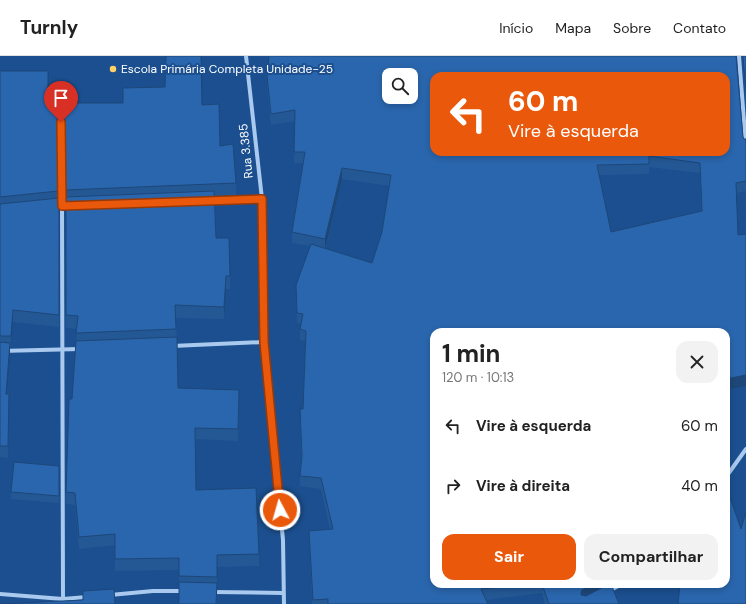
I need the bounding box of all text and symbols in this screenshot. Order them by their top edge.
text: Turnly [20,15,78,40]
text: Início [499,19,533,37]
text: Mapa [555,19,591,37]
text: Sobre [613,19,651,37]
text: Contato [673,19,726,37]
place label: Escola Primária Completa Unidade-25 [121,61,333,77]
marker: Escola Primária Completa Unidade-25 [108,64,118,74]
map controls [382,68,418,104]
button: search [382,68,418,104]
pin [44,81,78,122]
text: 60 m [508,83,578,120]
icon: arrive [50,87,72,109]
icon: left [442,88,494,140]
text: Vire à esquerda [508,119,639,143]
street label: Rua 3.385 [235,123,257,179]
text: 1 min [442,338,500,369]
button: close [676,341,718,383]
text: 120 m · 10:13 [442,369,514,386]
icon: left [442,415,464,437]
text: Vire à esquerda [476,416,591,436]
text: 60 m [681,416,718,436]
icon: right [442,475,464,497]
text: Vire à direita [476,476,570,496]
text: 40 m [681,476,718,496]
position arrow [259,489,301,531]
button: Sair [442,534,576,580]
button: Compartilhar [584,534,718,580]

